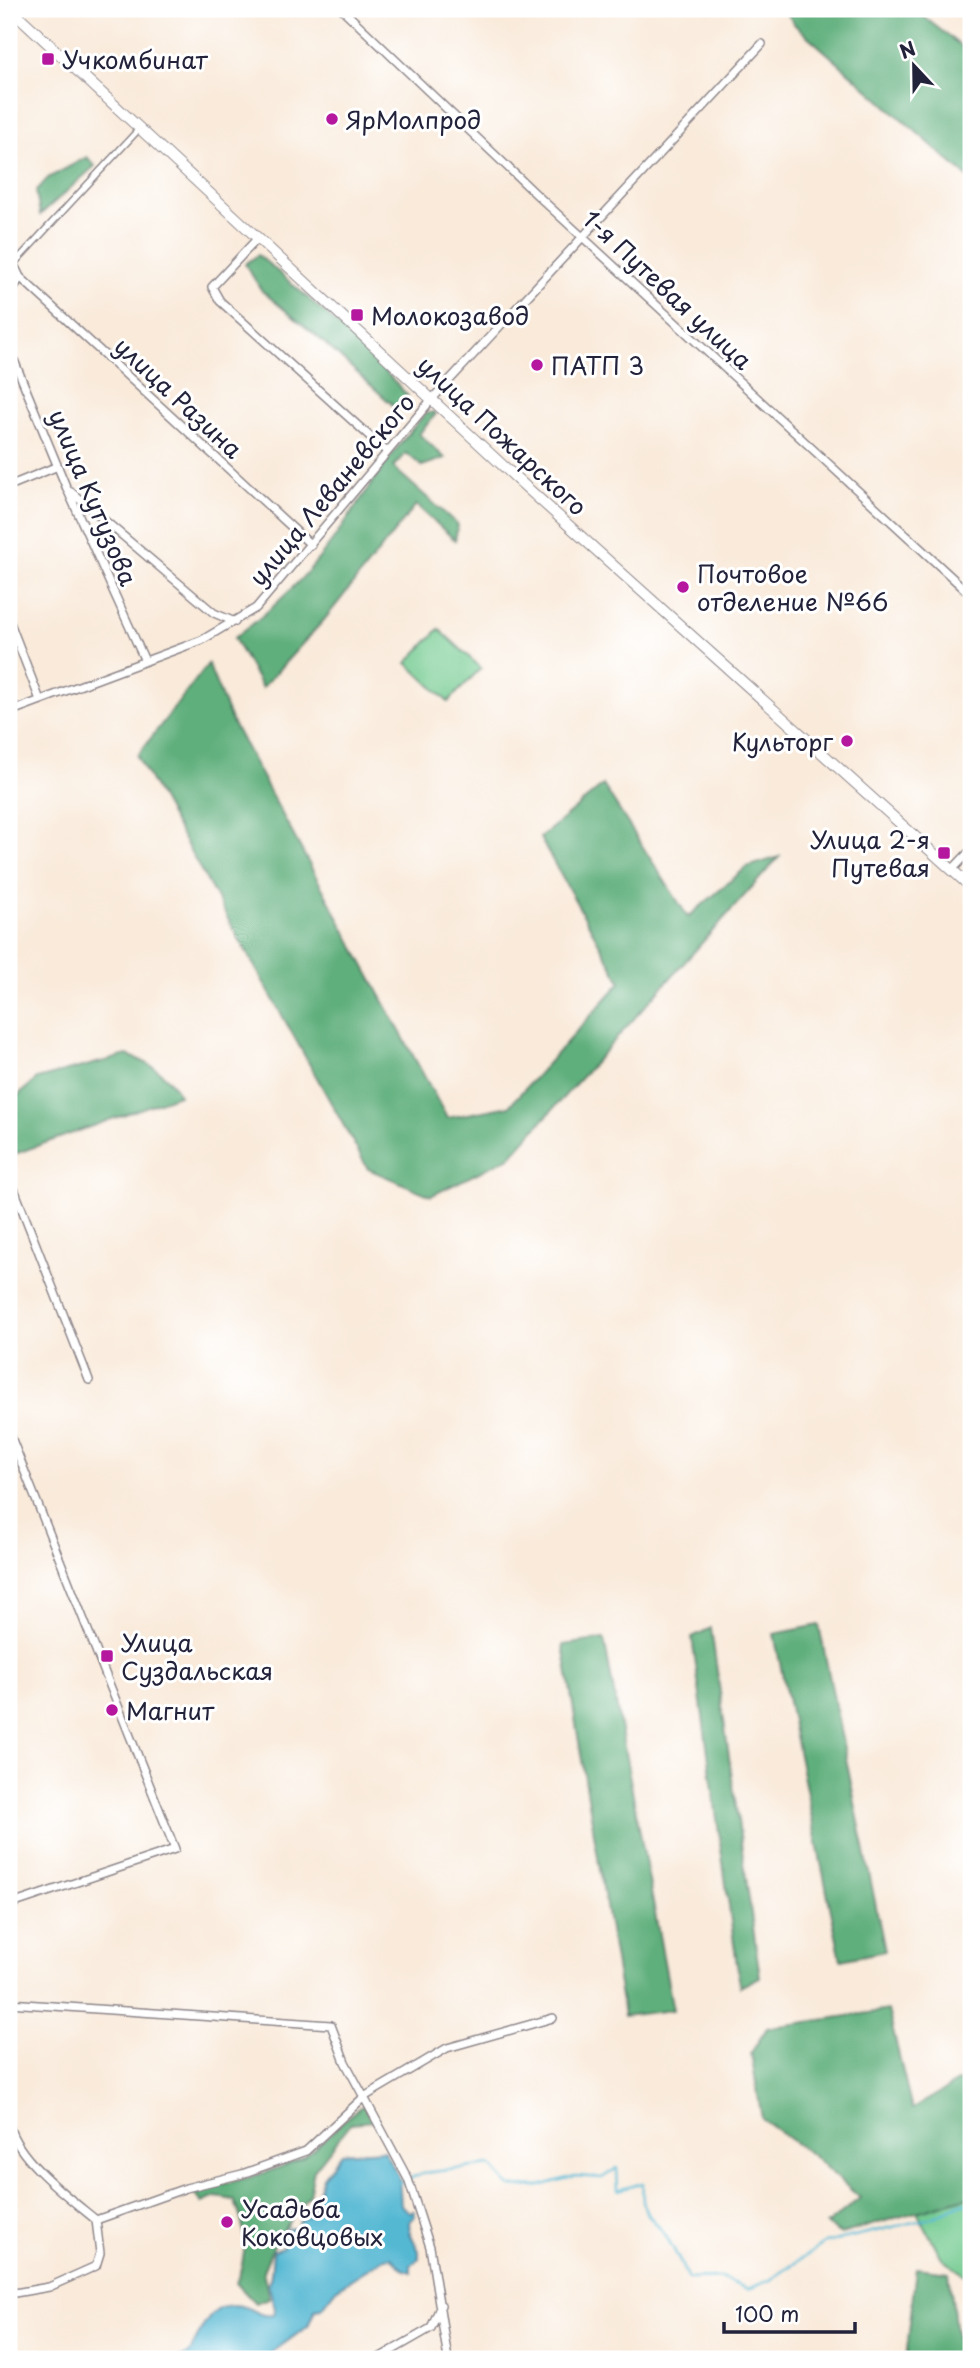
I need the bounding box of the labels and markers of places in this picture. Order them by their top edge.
place label: Учкомбинат [62,41,209,77]
marker: Учкомбинат [40,51,56,67]
place label: ЯрМолпрод [346,101,481,137]
marker: ЯрМолпрод [324,111,340,127]
place label: Молокозавод [371,297,529,333]
marker: Молокозавод [349,307,365,323]
place label: ПАТП 3 [551,347,644,383]
marker: ПАТП 3 [529,357,545,373]
place label: Почтовое отделение №66 [697,555,888,619]
marker: Почтовое отделение №66 [675,579,691,595]
place label: Культорг [731,723,833,759]
marker: Культорг [839,733,855,749]
place label: Улица 2-я Путевая [810,821,930,885]
marker: Улица 2-я Путевая [936,845,952,861]
place label: Улица Суздальская [121,1624,273,1688]
marker: Улица Суздальская [99,1648,115,1664]
place label: Магнит [126,1692,215,1728]
marker: Магнит [104,1702,120,1718]
place label: Усадьба Коковцовых [241,2190,383,2254]
marker: Усадьба Коковцовых [219,2214,235,2230]

